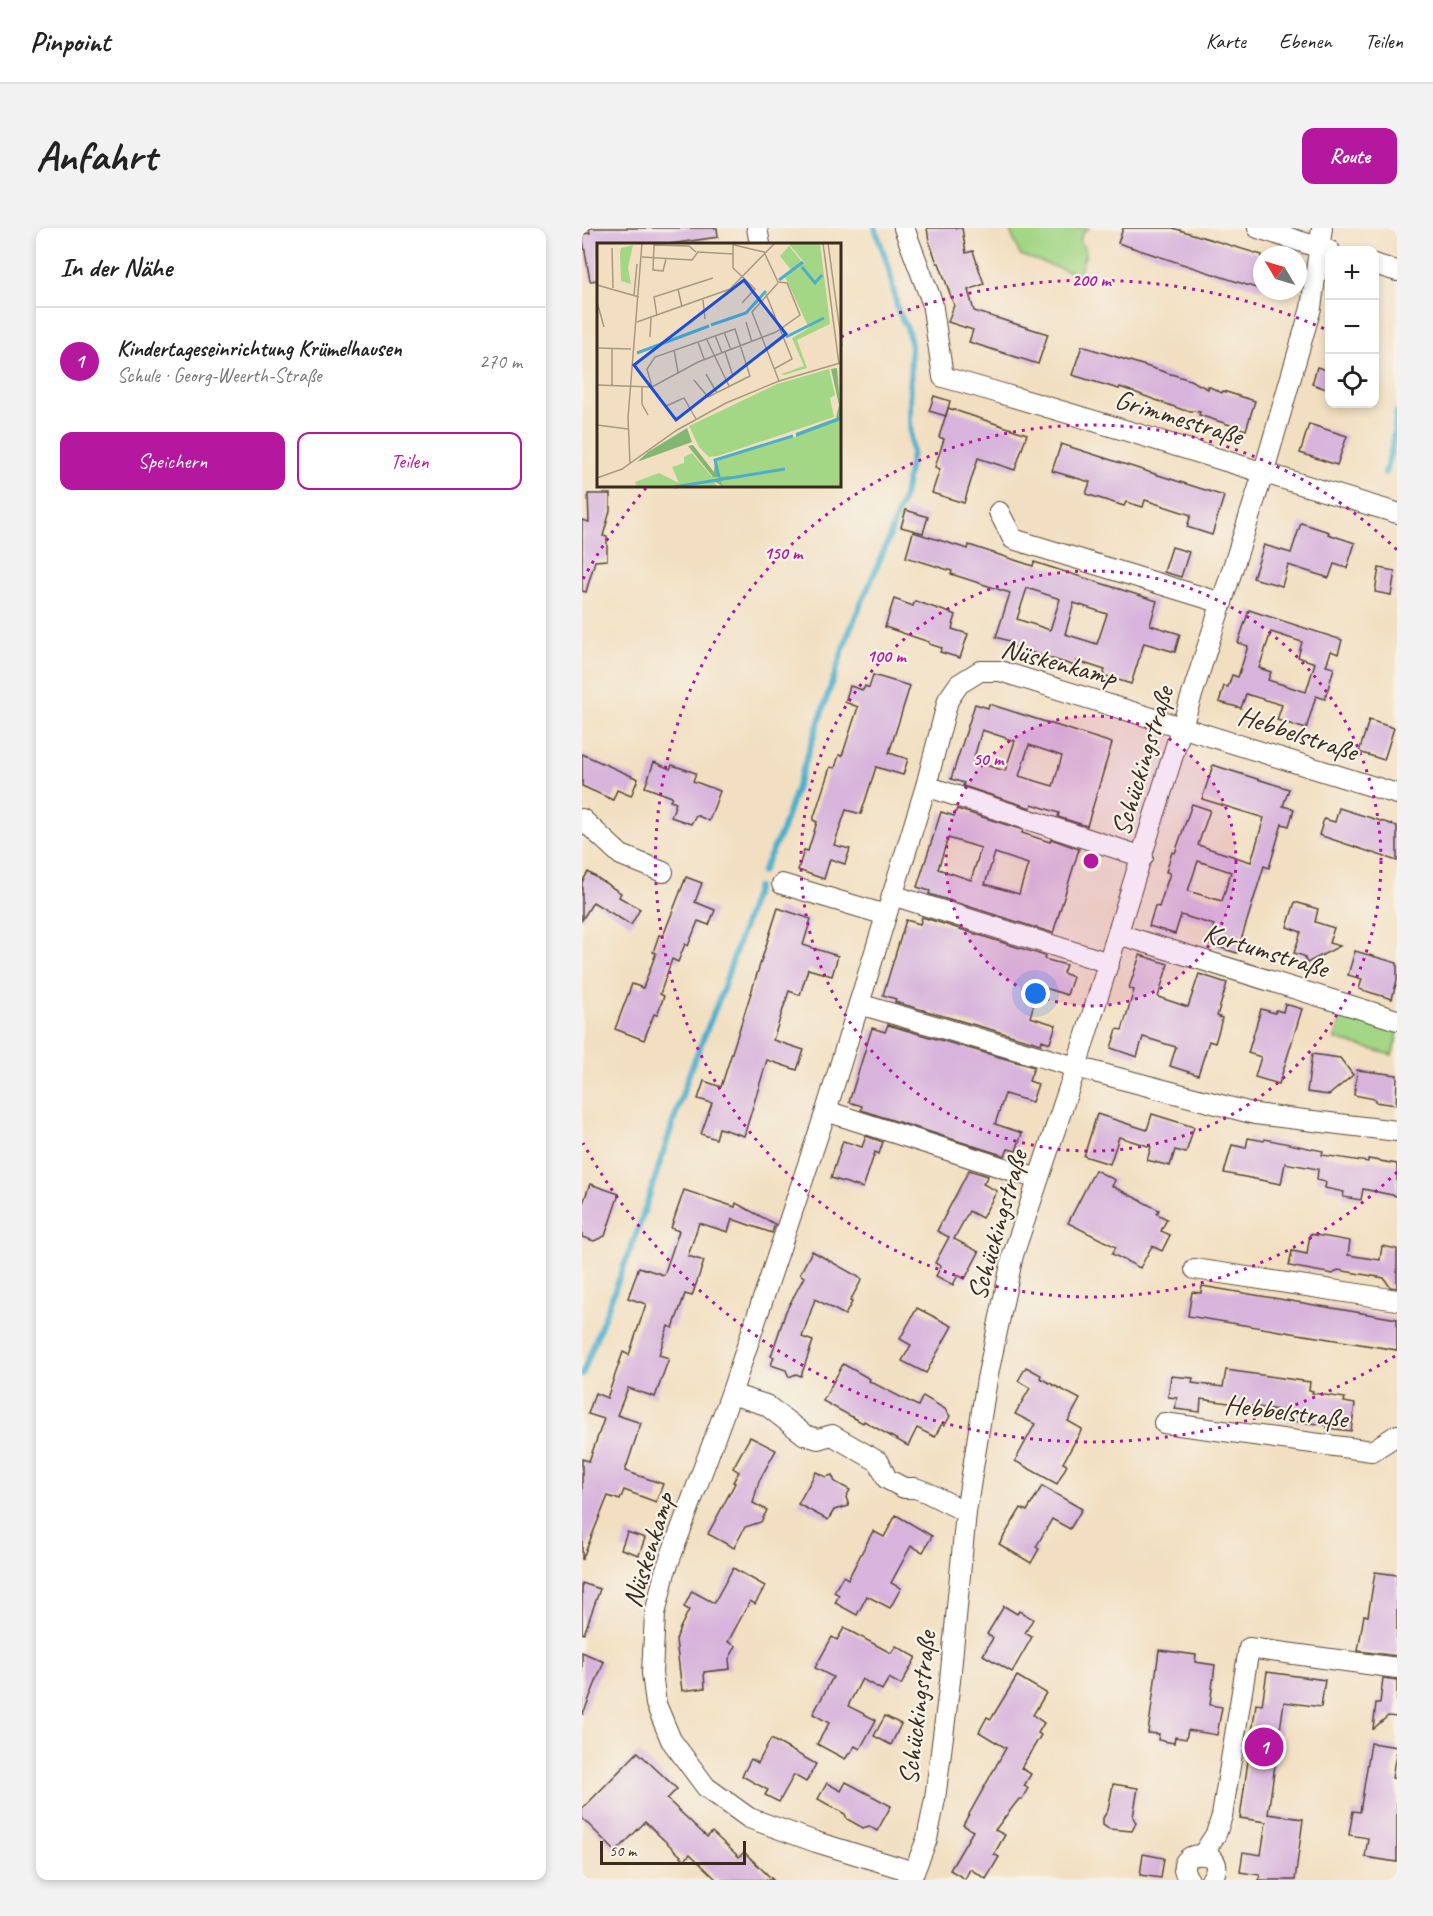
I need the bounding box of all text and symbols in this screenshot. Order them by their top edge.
text: Pinpoint [30,24,110,59]
text: Karte [1206,28,1246,54]
text: Ebenen [1279,28,1332,54]
text: Teilen [1365,28,1403,54]
button: Route [1302,128,1397,184]
text: Anfahrt [36,130,156,183]
inset map [597,243,842,488]
north arrow [1253,246,1307,300]
map controls [1325,246,1379,408]
button: + [1325,246,1379,300]
text: In der Nähe [60,251,172,284]
text: 200 m [1072,269,1112,291]
button: − [1325,300,1379,354]
text: Kindertageseinrichtung Krümelhausen [117,335,402,363]
text: 1 [75,349,84,374]
text: 270 m [479,349,522,374]
button: locate [1325,354,1379,408]
text: Schule · Georg-Weerth-Straße [117,363,321,388]
street label: Grimmestraße [1111,381,1249,454]
button: Speichern [60,432,285,490]
button: Teilen [297,432,522,490]
text: 150 m [764,542,804,564]
street label: Nüskenkamp [998,630,1123,695]
text: 100 m [867,645,907,667]
street label: Schückingstraße [1103,680,1182,840]
street label: Hebbelstraße [1234,697,1364,769]
text: 50 m [973,748,1005,770]
centre of rings [1081,851,1101,871]
street label: Kortumstraße [1199,914,1334,986]
your location [1021,979,1050,1008]
street label: Schückingstraße [959,1144,1036,1304]
street label: Hebbelstraße [1222,1386,1351,1436]
street label: Nüskenkamp [614,1486,683,1611]
street label: Schückingstraße [890,1627,944,1787]
pin: 1 [1244,1724,1284,1769]
scale bar [600,1838,746,1866]
text: 50 m [609,1841,636,1861]

